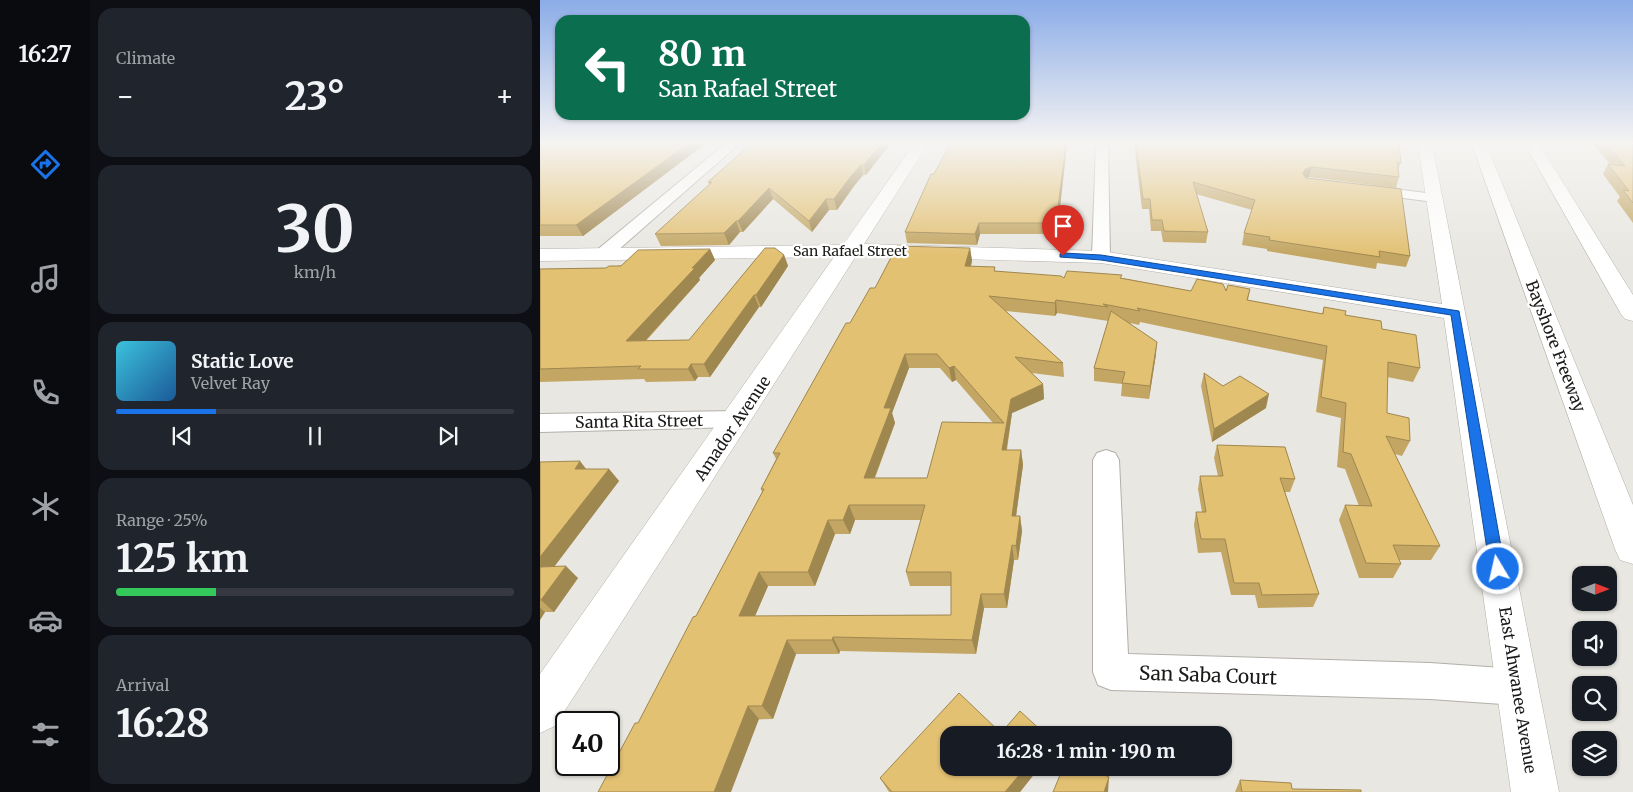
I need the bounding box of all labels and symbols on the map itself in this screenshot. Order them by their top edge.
pin [1042,205,1084,256]
street label: San Rafael Street [793,242,907,260]
street label: Bayshore Freeway [1522,277,1591,415]
street label: Amador Avenue [689,372,774,485]
street label: Santa Rita Street [575,410,704,432]
position arrow [1471,542,1523,594]
north arrow [1572,566,1618,611]
street label: East Ahwanee Avenue [1495,605,1541,775]
street label: San Saba Court [1139,661,1278,689]
speed limit sign: 40 [555,711,620,776]

